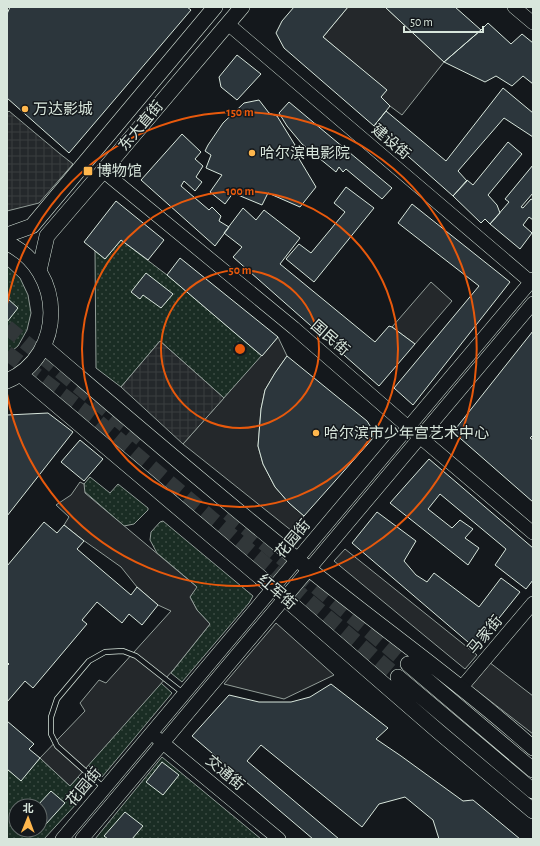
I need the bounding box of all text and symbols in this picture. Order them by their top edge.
scale bar [404,8,483,34]
text: 50 m [410,16,433,28]
street label: 东大直街 [115,98,166,154]
place label: 万达影城 [33,101,93,117]
marker: 万达影城 [20,104,30,114]
text: 150 m [226,106,254,118]
street label: 建设街 [369,121,414,162]
place label: 哈尔滨电影院 [260,145,350,161]
marker: 哈尔滨电影院 [247,148,257,158]
place label: 博物馆 [97,162,142,179]
marker: 博物馆 [82,165,94,177]
text: 100 m [226,185,254,197]
text: 50 m [229,264,252,276]
street label: 国民街 [308,317,353,358]
centre of rings [233,342,247,356]
place label: 哈尔滨市少年宫艺术中心 [324,425,489,441]
marker: 哈尔滨市少年宫艺术中心 [311,428,321,438]
street label: 花园街 [272,516,313,561]
street label: 红军街 [255,571,300,612]
street label: 马家街 [464,612,505,657]
street label: 交通街 [203,752,248,793]
street label: 花园街 [63,764,104,809]
north arrow [8,798,48,838]
text: 北 [23,803,34,814]

